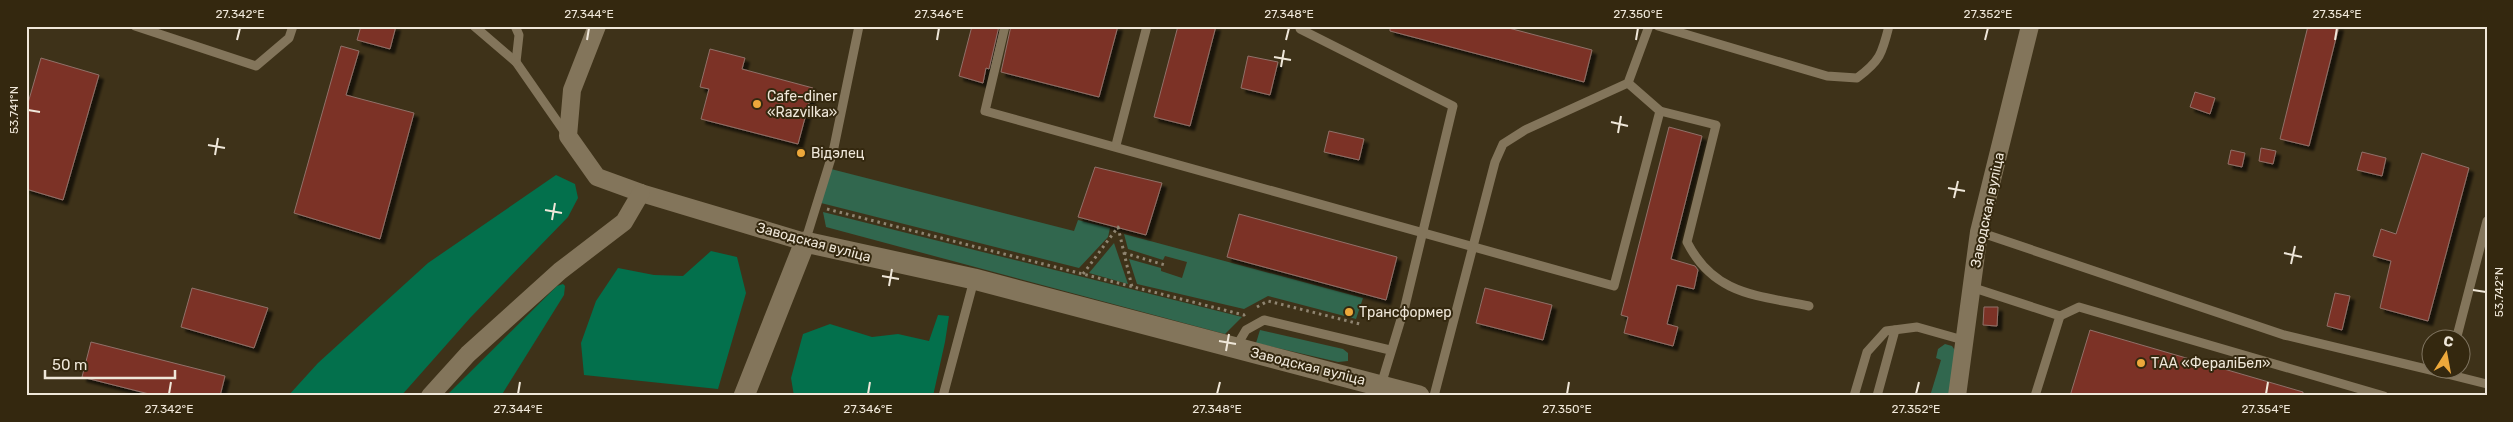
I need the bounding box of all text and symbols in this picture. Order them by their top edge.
text: 27.342°E [215,7,265,21]
text: 27.344°E [564,7,614,21]
text: 27.346°E [914,7,964,21]
text: 27.348°E [1264,7,1314,21]
text: 27.350°E [1613,7,1663,21]
text: 27.352°E [1964,7,2012,21]
text: 27.354°E [2312,7,2362,21]
text: 53.741°N [7,86,21,134]
place label: Cafe-diner «Razvilka» [767,88,838,121]
marker: Cafe-diner «Razvilka» [751,98,763,110]
place label: Відэлец [811,145,865,162]
marker: Відэлец [795,147,807,159]
street label: Заводская вуліца [1967,151,2008,269]
street label: Заводская вуліца [755,219,873,266]
text: 53.742°N [2492,267,2506,317]
place label: Трансформер [1359,304,1452,321]
marker: Трансформер [1343,306,1355,318]
north arrow [2420,330,2470,380]
text: С [2442,332,2455,351]
street label: Заводская вуліца [1249,344,1367,389]
scale bar [45,347,175,379]
place label: ТАА «ФераліБел» [2151,355,2271,372]
text: 50 m [52,356,87,374]
marker: ТАА «ФераліБел» [2135,357,2147,369]
text: 27.342°E [144,402,194,416]
text: 27.344°E [493,402,543,416]
text: 27.346°E [843,402,893,416]
text: 27.348°E [1192,402,1242,416]
text: 27.350°E [1542,402,1592,416]
text: 27.352°E [1892,402,1940,416]
text: 27.354°E [2241,402,2291,416]

